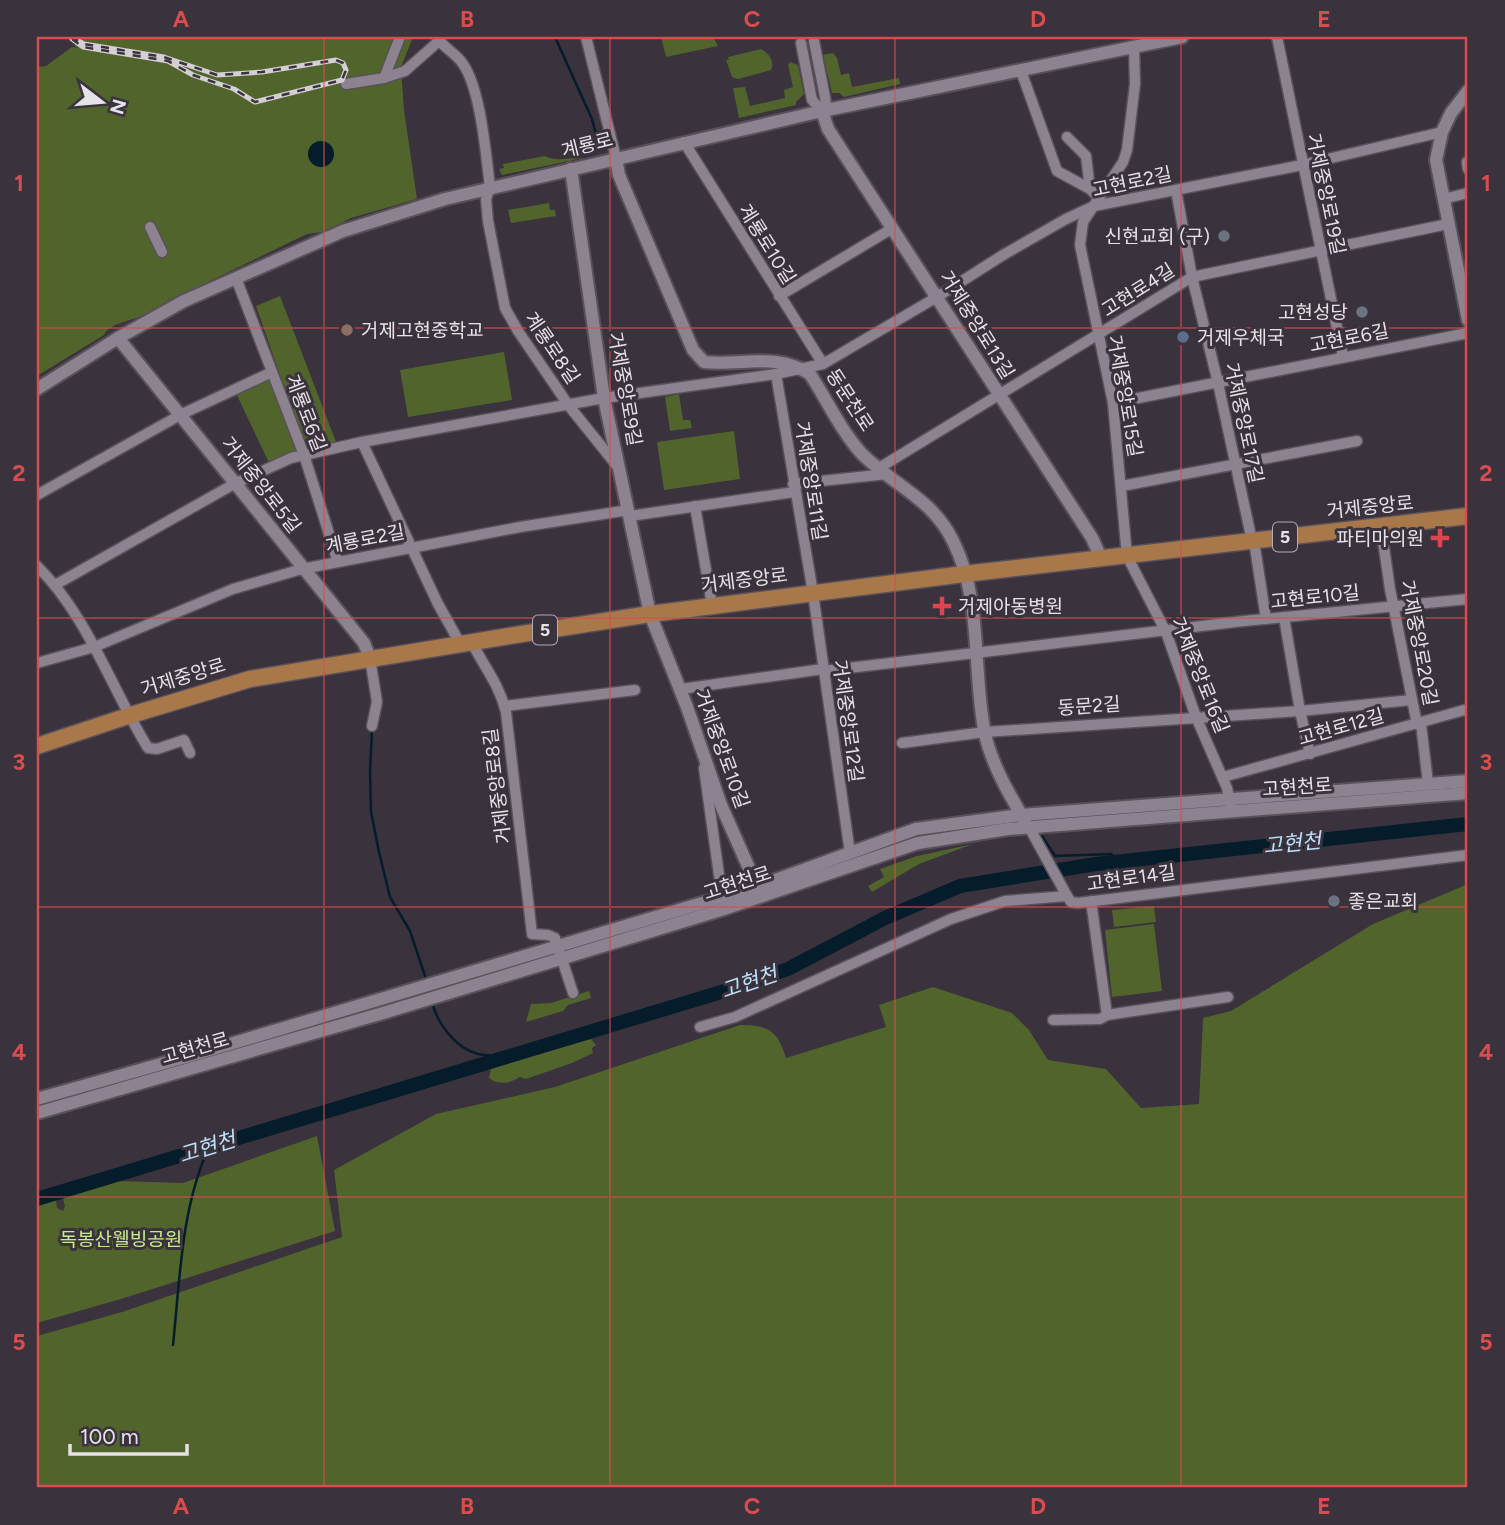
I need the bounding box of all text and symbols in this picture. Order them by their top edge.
text: A [173,5,190,33]
text: B [460,5,474,33]
text: C [744,5,761,33]
text: D [1030,5,1046,33]
text: E [1317,5,1331,33]
north arrow [66,66,136,136]
text: N [105,96,131,117]
street label: 계룡로 [559,127,615,163]
street label: 거제중앙로19길 [1302,131,1350,257]
street label: 고현로2길 [1090,162,1174,202]
text: 1 [14,169,24,197]
text: 1 [1481,169,1491,197]
street label: 계룡로10길 [733,200,801,288]
place label: 신현교회 (구) [1105,225,1210,248]
marker: 신현교회 (구) [1216,228,1232,244]
street label: 고현로4길 [1097,259,1179,321]
street label: 거제중앙로13길 [935,267,1019,383]
place label: 고현성당 [1278,301,1348,324]
marker: 고현성당 [1354,304,1370,320]
street label: 계룡로8길 [520,308,584,388]
place label: 거제고현중학교 [361,319,483,342]
street label: 고현로6길 [1307,319,1391,357]
marker: 거제고현중학교 [339,322,355,338]
place label: 거제우체국 [1197,326,1284,349]
marker: 거제우체국 [1175,329,1191,345]
street label: 거제중앙로9길 [604,330,646,448]
street label: 거제중앙로15길 [1103,333,1147,459]
street label: 거제중앙로17길 [1220,360,1268,486]
street label: 동문천로 [821,364,879,436]
street label: 계룡로6길 [281,371,331,455]
street label: 거제중앙로11길 [790,420,832,542]
street label: 거제중앙로5길 [216,432,306,538]
text: 2 [12,459,26,487]
text: 2 [1479,459,1493,487]
street label: 거제중앙로 [1325,491,1415,523]
street label: 계룡로2길 [323,520,407,558]
road number: 5 [1273,522,1297,552]
place label: 파티마의원 [1337,527,1424,550]
marker: 파티마의원 [1430,528,1450,548]
street label: 거제중앙로 [699,563,789,597]
street label: 거제중앙로20길 [1396,578,1442,708]
street label: 고현로10길 [1269,581,1361,613]
place label: 거제아동병원 [958,595,1063,618]
marker: 거제아동병원 [932,596,952,616]
street label: 거제중앙로16길 [1166,613,1234,737]
road number: 5 [533,616,557,644]
street label: 거제중앙로 [138,653,228,701]
street label: 거제중앙로12길 [828,658,868,784]
street label: 거제중앙로10길 [690,686,754,812]
street label: 동문2길 [1057,692,1121,720]
street label: 고현로12길 [1295,704,1387,750]
street label: 거제중앙로8길 [478,727,516,845]
text: 3 [13,748,25,776]
text: 3 [1480,748,1492,776]
street label: 고현천로 [1261,773,1333,801]
water label: 고현천 [1262,827,1325,858]
street label: 고현로14길 [1085,860,1177,896]
street label: 고현천로 [700,861,774,905]
place label: 좋은교회 [1348,890,1418,913]
marker: 좋은교회 [1326,893,1342,909]
water label: 고현천 [718,960,783,1003]
street label: 고현천로 [158,1027,232,1069]
text: 4 [12,1038,26,1066]
text: 4 [1479,1038,1493,1066]
water label: 고현천 [176,1126,241,1167]
park label: 독봉산웰빙공원 [60,1228,182,1251]
text: 5 [12,1328,26,1356]
text: 5 [1479,1328,1493,1356]
scale bar [70,1413,187,1457]
text: 100 m [80,1424,139,1449]
text: A [173,1492,190,1520]
text: B [460,1492,474,1520]
text: C [744,1492,761,1520]
text: D [1030,1492,1046,1520]
text: E [1317,1492,1331,1520]

